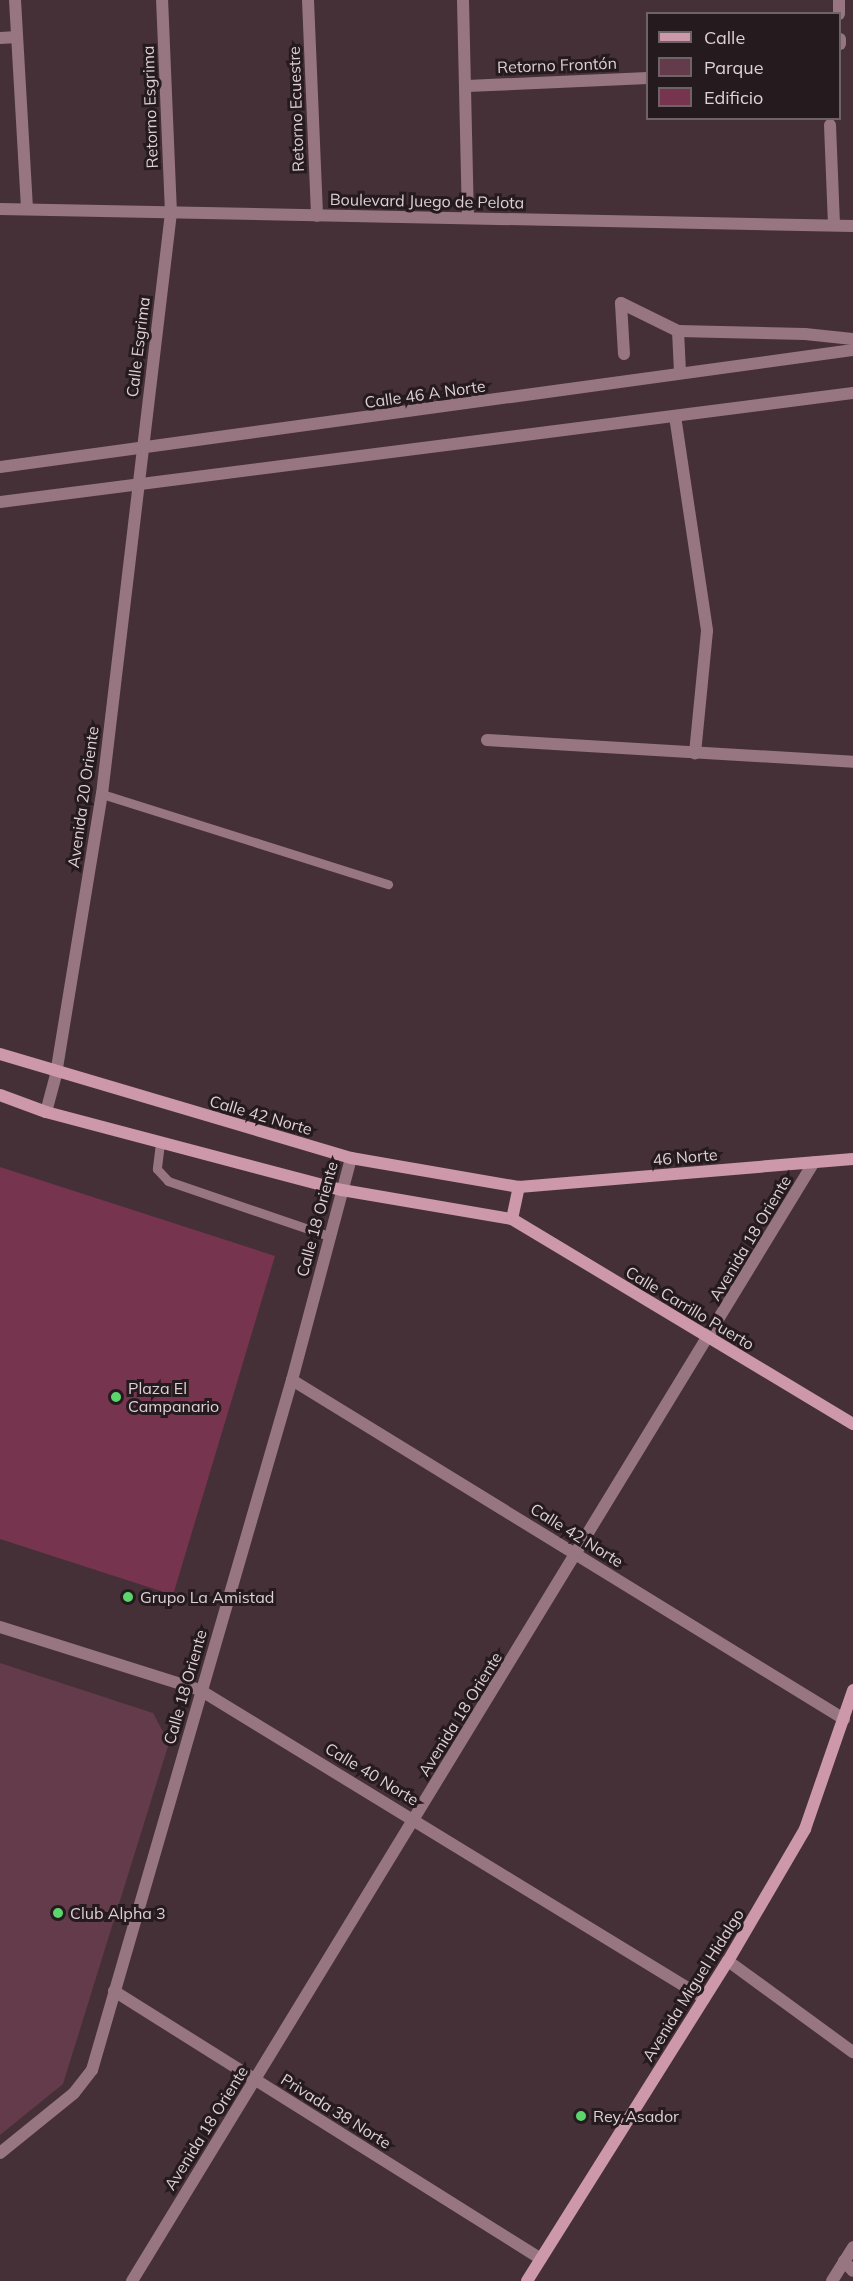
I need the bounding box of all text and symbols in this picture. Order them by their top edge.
legend [646,12,841,120]
text: Calle [704,26,745,49]
street label: Retorno Esgrima [138,45,162,169]
street label: Retorno Ecuestre [284,46,308,172]
street label: Retorno Frontón [497,53,617,77]
text: Parque [704,56,763,79]
text: Edificio [704,86,763,109]
street label: Boulevard Juego de Pelota [330,190,524,212]
street label: Calle Esgrima [122,296,154,398]
street label: Calle 46 A Norte [363,376,487,412]
street label: Avenida 20 Oriente [64,725,102,869]
street label: Calle 42 Norte [208,1091,314,1139]
street label: 46 Norte [652,1145,718,1169]
street label: Calle 18 Oriente [292,1159,342,1279]
street label: Avenida 18 Oriente [705,1172,795,1304]
street label: Calle Carrillo Puerto [622,1262,758,1354]
place label: Plaza El Campanario [128,1378,219,1416]
marker: Plaza El Campanario [109,1390,123,1404]
street label: Calle 42 Norte [527,1499,627,1571]
place label: Grupo La Amistad [140,1587,274,1607]
marker: Grupo La Amistad [121,1590,135,1604]
street label: Calle 18 Oriente [159,1627,211,1747]
street label: Avenida 18 Oriente [414,1648,506,1780]
street label: Calle 40 Norte [322,1739,422,1809]
place label: Club Alpha 3 [70,1903,166,1923]
street label: Avenida Miguel Hidalgo [638,1905,748,2065]
marker: Club Alpha 3 [51,1906,65,1920]
street label: Avenida 18 Oriente [160,2062,252,2194]
street label: Privada 38 Norte [277,2069,395,2153]
place label: Rey Asador [593,2106,679,2126]
marker: Rey Asador [574,2109,588,2123]

